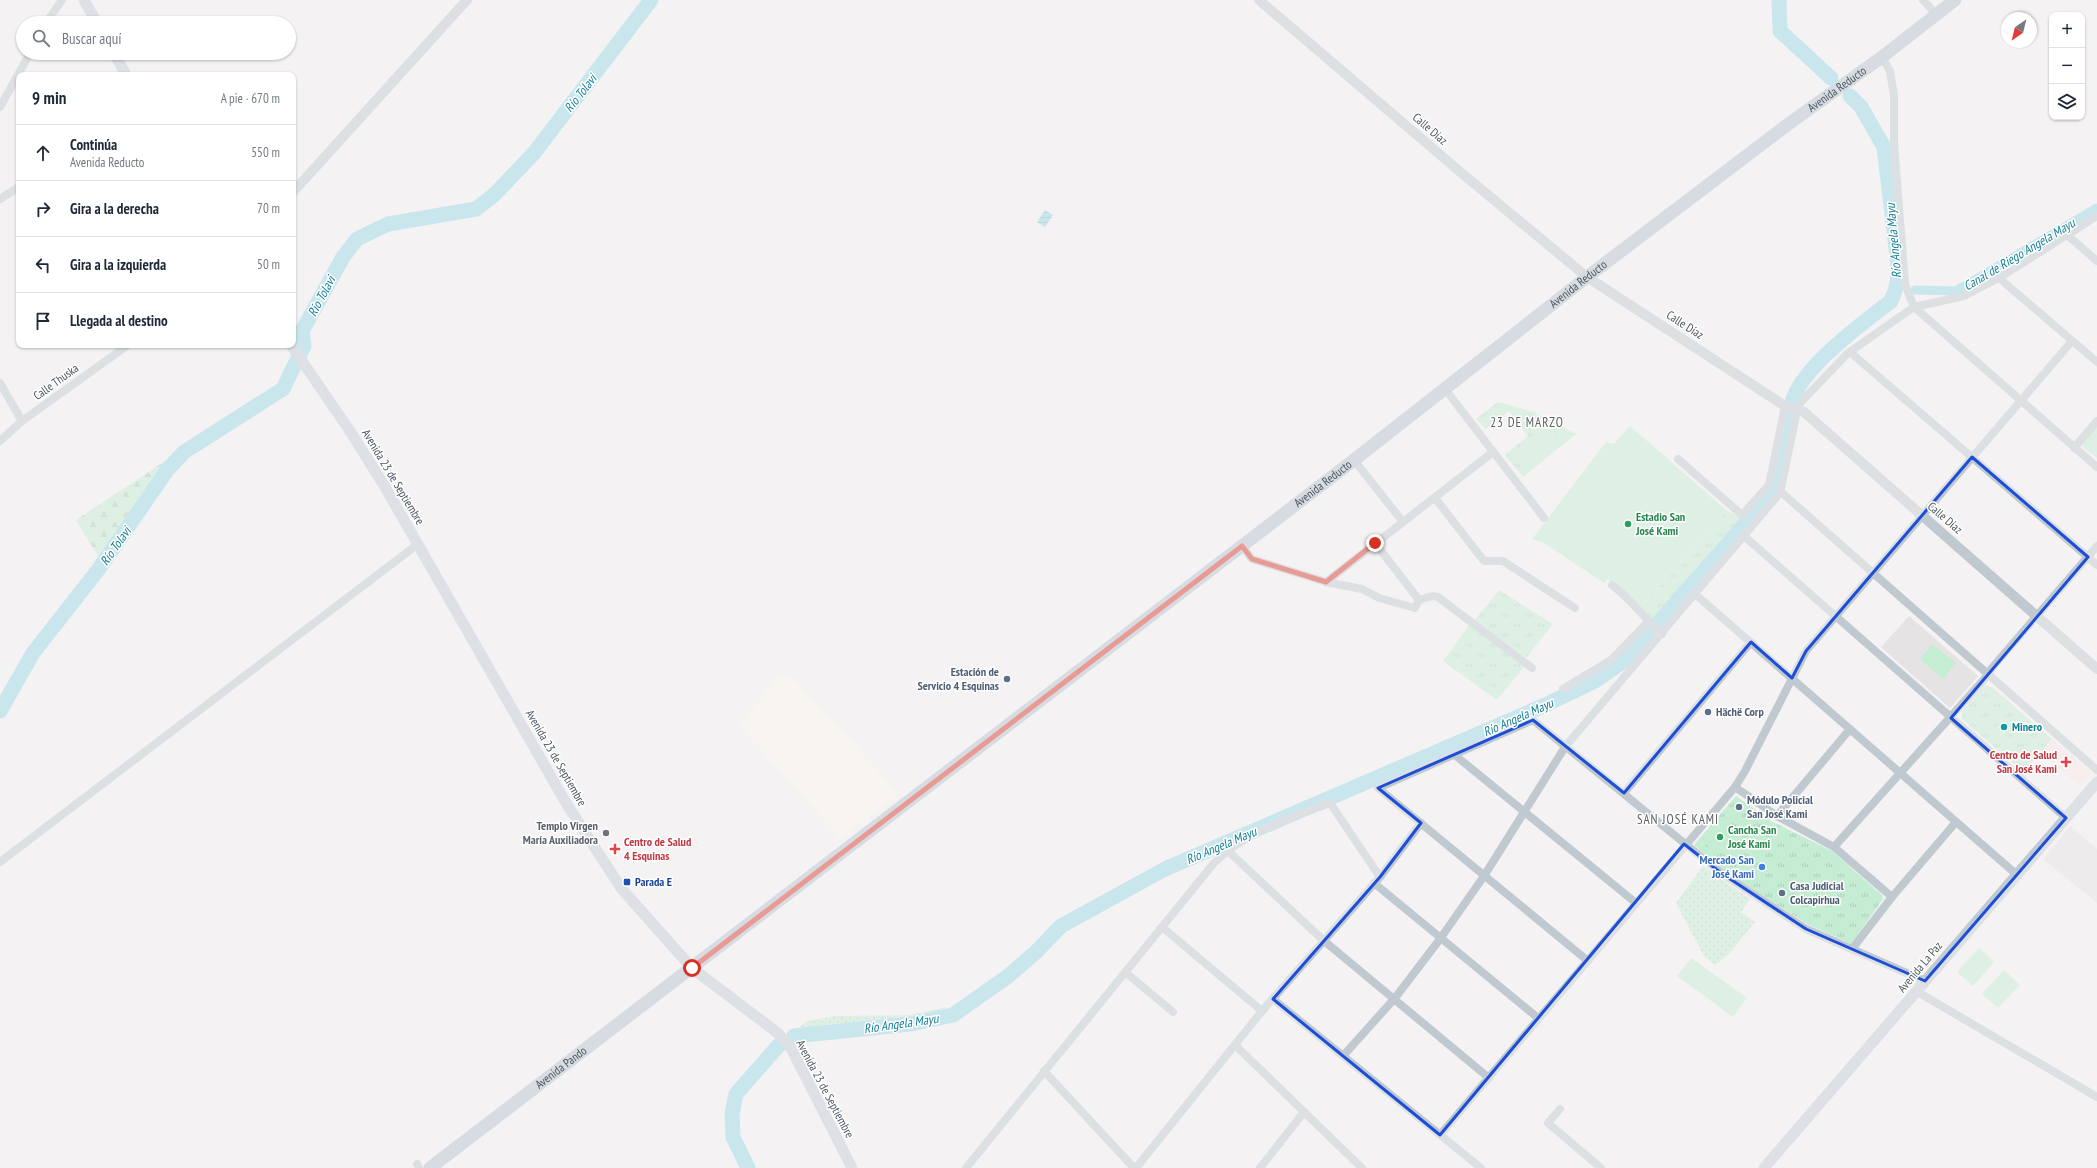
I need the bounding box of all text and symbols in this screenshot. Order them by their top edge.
north arrow [2001,12,2037,48]
map controls [2049,12,2085,120]
button: + [2049,12,2085,48]
search box [16,16,296,60]
icon: search [30,27,52,49]
text: Buscar aquí [62,29,122,48]
button: − [2049,48,2085,84]
street label: Avenida Reducto [1804,63,1869,115]
water label: Río Tolavi [560,69,602,116]
button: layers [2049,84,2085,120]
text: 9 min [32,87,66,109]
text: A pie · 670 m [221,90,280,107]
street label: Calle Díaz [1410,109,1451,148]
text: Continúa [70,135,117,154]
icon: ahead [32,142,54,164]
text: 550 m [251,144,280,161]
text: Avenida Reducto [70,154,144,171]
icon: right [32,198,54,220]
text: Gira a la derecha [70,199,159,218]
text: 70 m [257,200,280,217]
water label: Río Angela Mayu [1882,202,1905,279]
water label: Canal de Riego Angela Mayu [1960,214,2079,294]
icon: left [32,254,54,276]
text: Gira a la izquierda [70,255,166,274]
text: 50 m [257,256,280,273]
street label: Avenida Reducto [1546,257,1610,311]
water label: Río Tolavi [304,271,340,319]
street label: Calle Díaz [1664,307,1707,342]
icon: arrive [32,310,54,332]
text: Llegada al destino [70,311,168,330]
street label: Calle Thuska [30,360,81,403]
district label: 23 DE MARZO [1490,414,1564,431]
street label: Avenida 23 de Septiembre [359,426,428,527]
street label: Avenida Reducto [1291,456,1355,510]
street label: Calle Díaz [1925,498,1966,537]
place label: Estadio San José Kami [1635,509,1685,538]
marker: Estadio San José Kami [1623,519,1633,529]
water label: Río Tolavi [96,522,136,569]
route end [1366,534,1384,552]
place label: Estación de Servicio 4 Esquinas [917,664,999,693]
marker: Estación de Servicio 4 Esquinas [1002,674,1012,684]
water label: Río Angela Mayu [1481,694,1557,740]
place label: Hächë Corp [1716,704,1764,719]
street label: Avenida 23 de Septiembre [523,707,590,809]
marker: Hächë Corp [1703,707,1713,717]
place label: Minero [2012,719,2043,734]
marker: Minero [1999,722,2009,732]
place label: Centro de Salud San José Kami [1990,747,2057,776]
marker: Centro de Salud San José Kami [2060,756,2072,768]
place label: Módulo Policial San José Kami [1747,792,1813,821]
marker: Módulo Policial San José Kami [1734,802,1744,812]
district label: SAN JOSÉ KAMI [1637,811,1719,828]
place label: Templo Virgen María Auxiliadora [523,818,598,847]
water label: Río Angela Mayu [1183,822,1260,868]
place label: Cancha San José Kami [1727,822,1776,851]
marker: Templo Virgen María Auxiliadora [601,828,611,838]
marker: Cancha San José Kami [1715,832,1725,842]
place label: Centro de Salud 4 Esquinas [624,834,691,863]
marker: Centro de Salud 4 Esquinas [609,843,621,855]
place label: Mercado San José Kami [1699,852,1754,881]
marker: Mercado San José Kami [1757,862,1767,872]
place label: Parada E [635,874,672,889]
marker: Parada E [622,877,632,887]
place label: Casa Judicial Colcapirhua [1790,878,1844,907]
marker: Casa Judicial Colcapirhua [1777,888,1787,898]
street label: Avenida La Paz [1894,938,1945,995]
route start [683,959,701,977]
water label: Río Angela Mayu [863,1010,941,1037]
street label: Avenida 23 de Septiembre [793,1037,858,1140]
street label: Avenida Pando [532,1043,589,1092]

